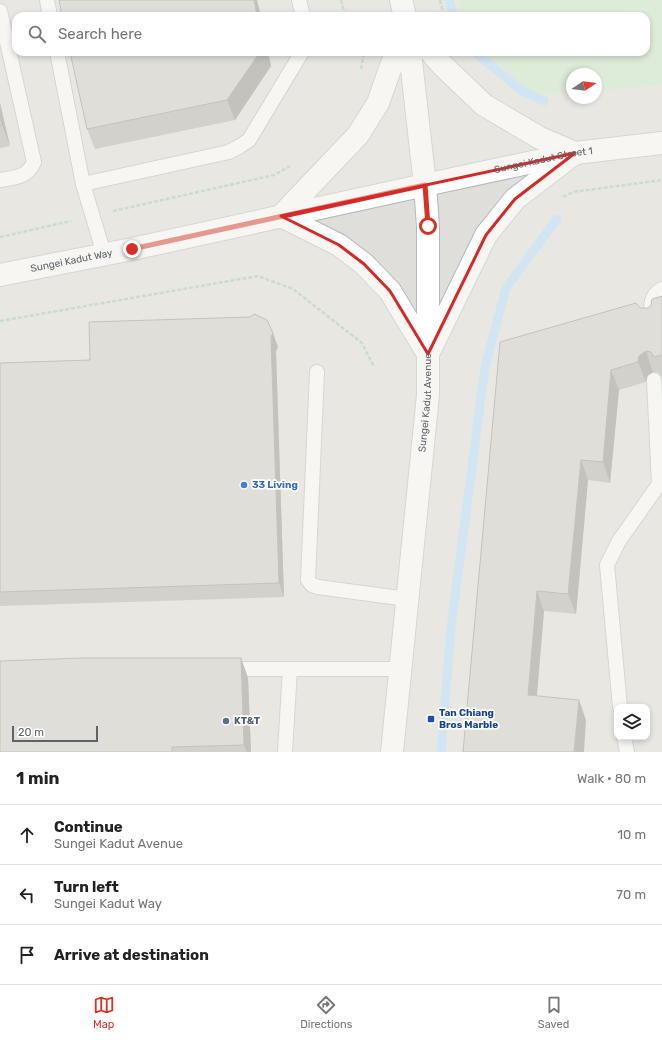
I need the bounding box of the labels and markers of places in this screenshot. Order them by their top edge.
place label: 33 Living [252,479,298,491]
marker: 33 Living [239,480,249,490]
place label: Tan Chiang Bros Marble [439,707,498,731]
marker: Tan Chiang Bros Marble [426,714,436,724]
place label: KT&T [234,715,261,727]
marker: KT&T [221,716,231,726]

